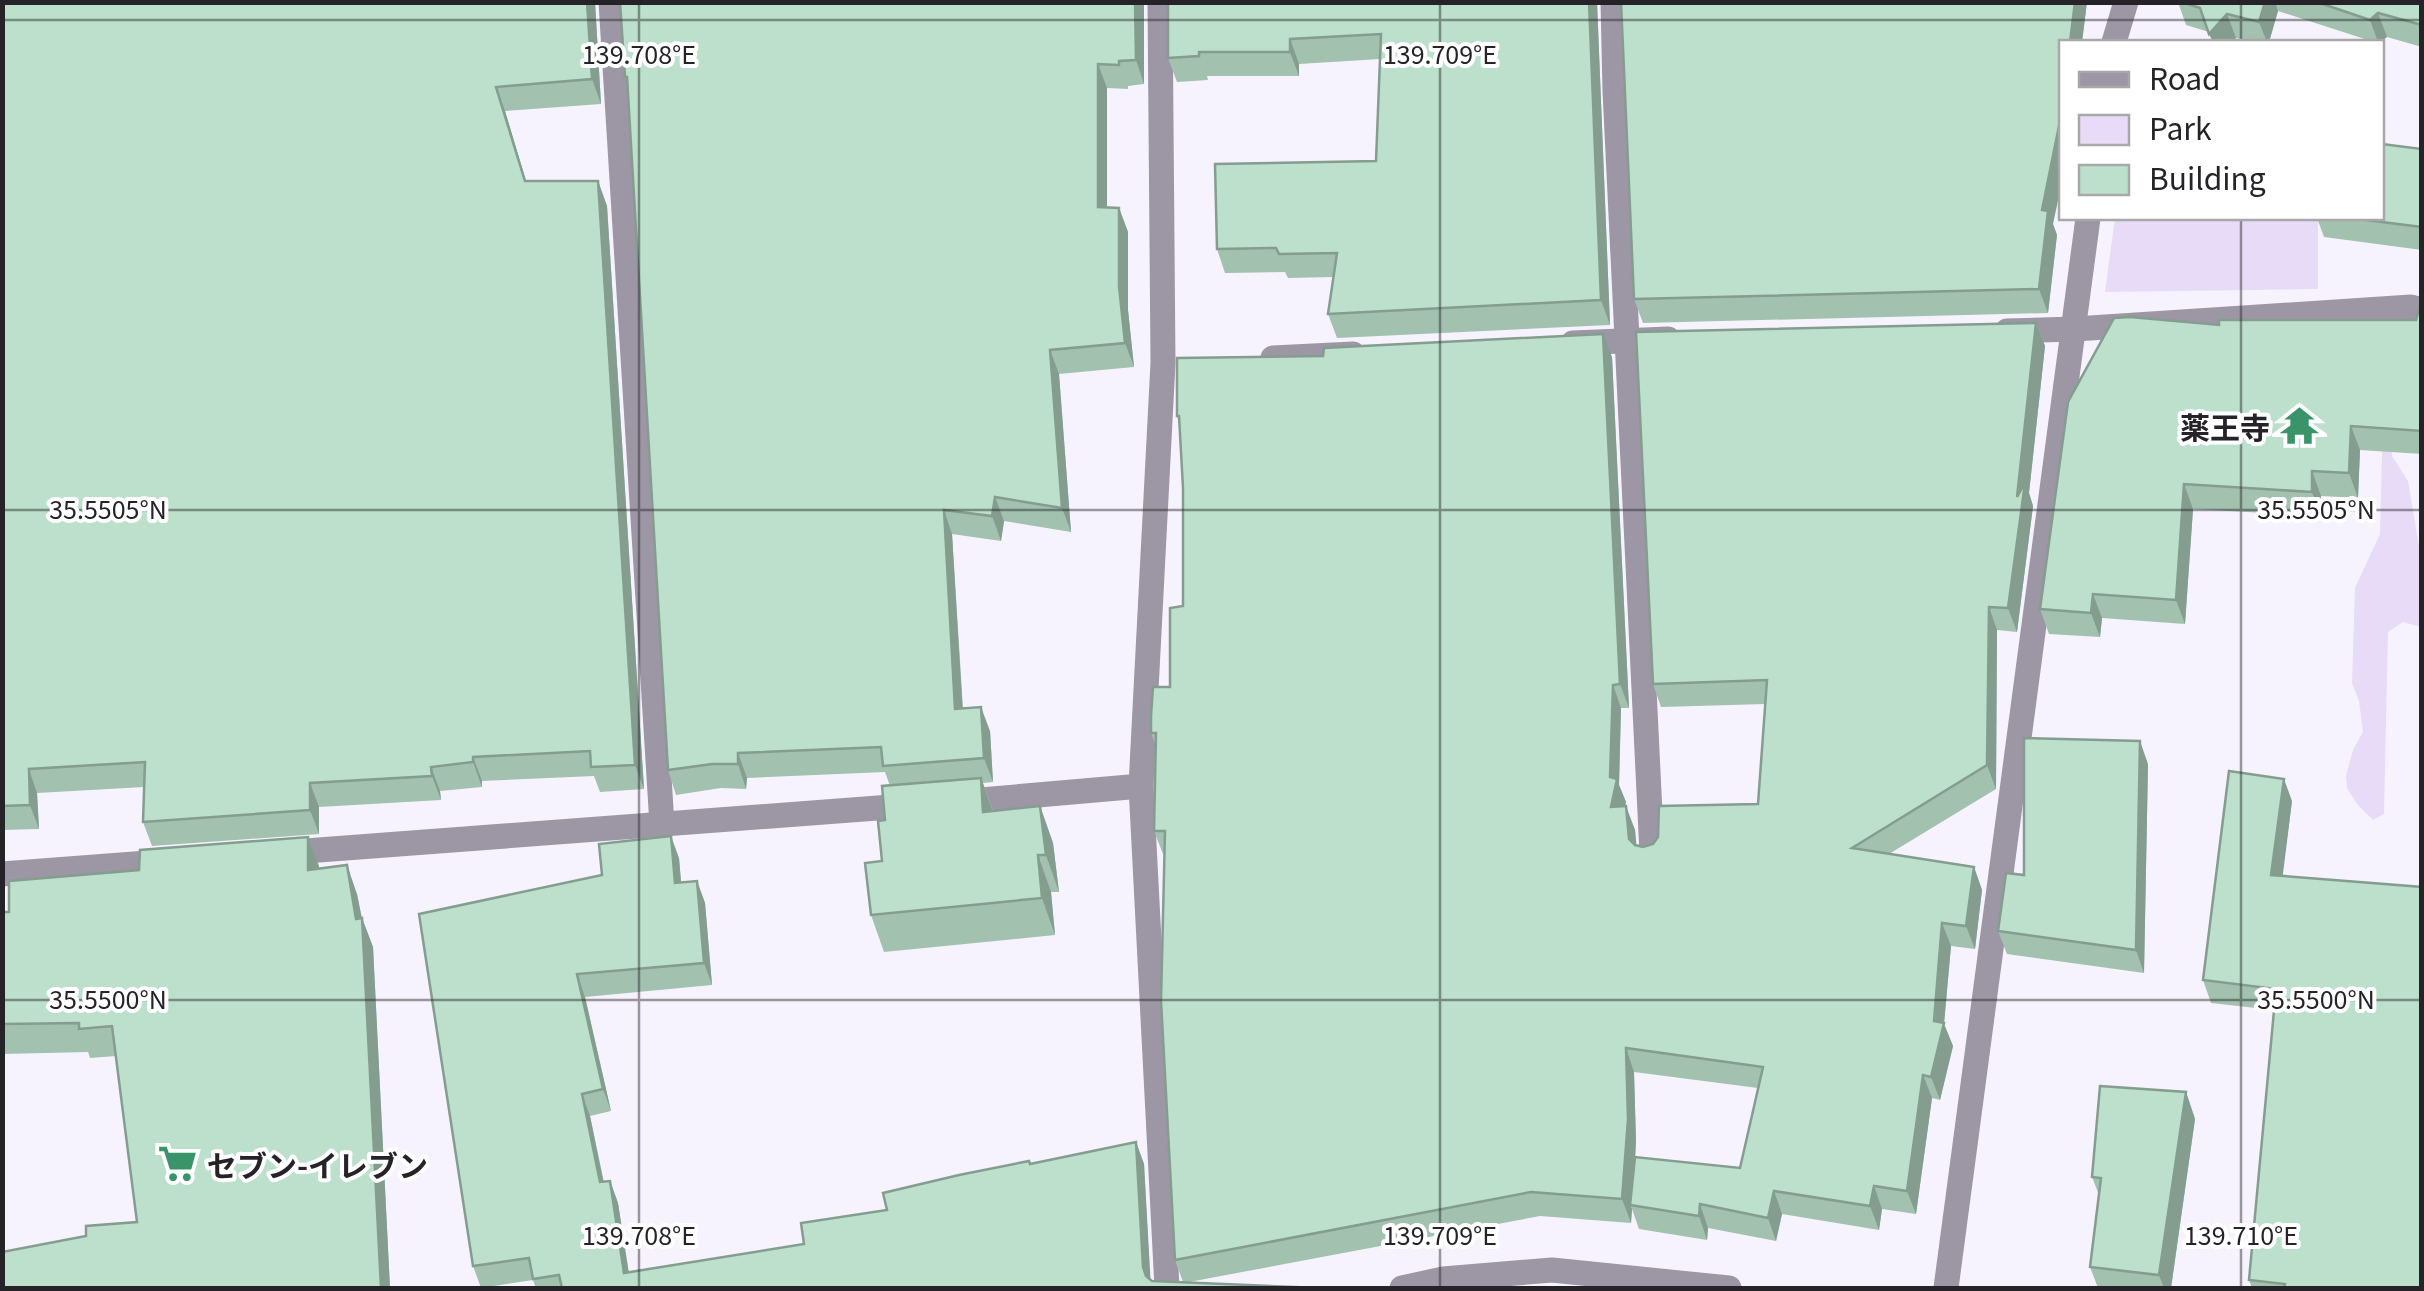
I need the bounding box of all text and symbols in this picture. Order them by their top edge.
text: 139.708°E [582,35,696,71]
text: 139.709°E [1383,35,1497,71]
legend [2059,40,2384,220]
text: Road [2149,55,2221,99]
text: Park [2149,105,2212,149]
text: Building [2149,155,2266,199]
place label: 薬王寺 [2180,404,2270,448]
temple icon: 薬王寺 [2279,405,2321,447]
text: 35.5505°N [49,490,167,526]
text: 35.5505°N [2257,490,2375,526]
text: 35.5500°N [49,980,167,1016]
text: 35.5500°N [2257,980,2375,1016]
place label: セブン-イレブン [207,1142,428,1186]
supermarket icon: セブン-イレブン [156,1143,198,1185]
text: 139.708°E [582,1216,696,1252]
text: 139.709°E [1383,1216,1497,1252]
text: 139.710°E [2184,1216,2298,1252]

